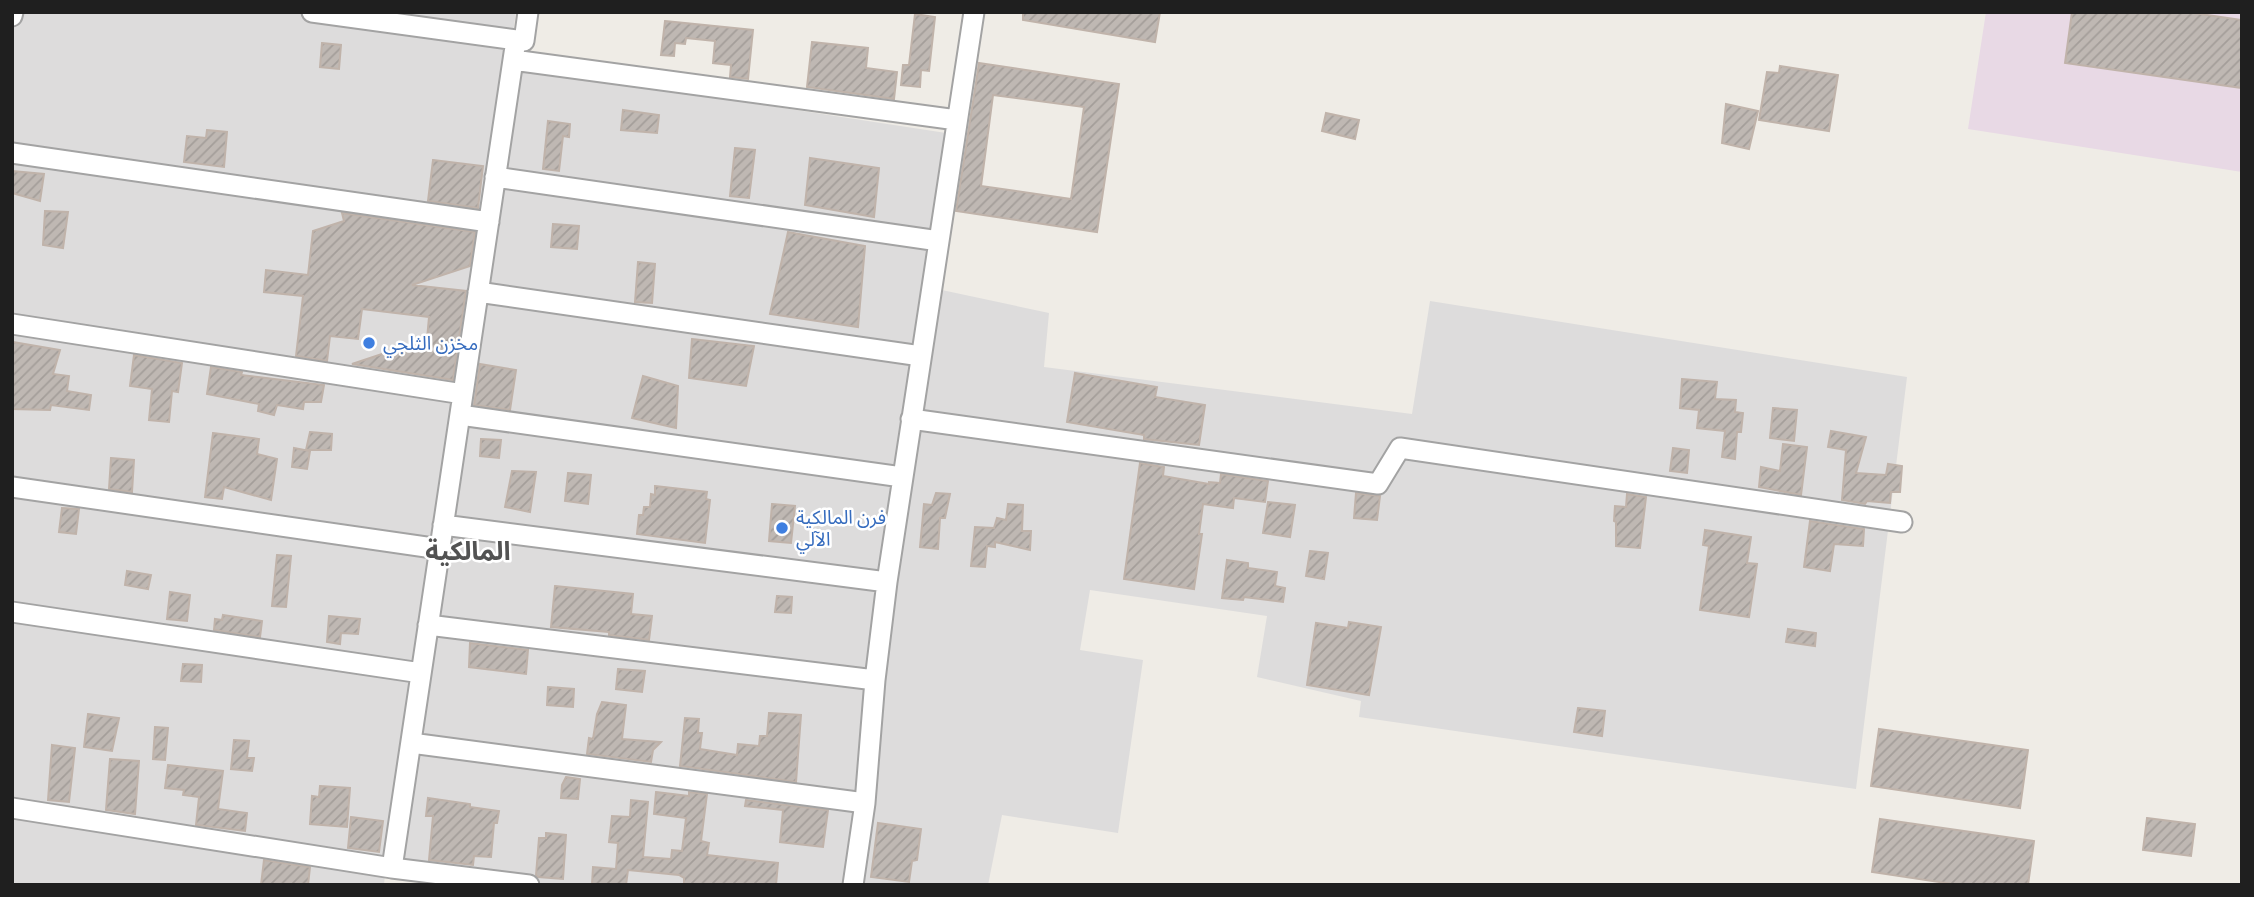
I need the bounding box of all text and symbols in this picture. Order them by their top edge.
place label: مخزن الثلجي [383,328,478,358]
marker: مخزن الثلجي [361,335,377,351]
place label: فرن المالكية الآلي [796,502,886,554]
marker: فرن المالكية الآلي [774,520,790,536]
district label: المالكية [425,531,511,570]

